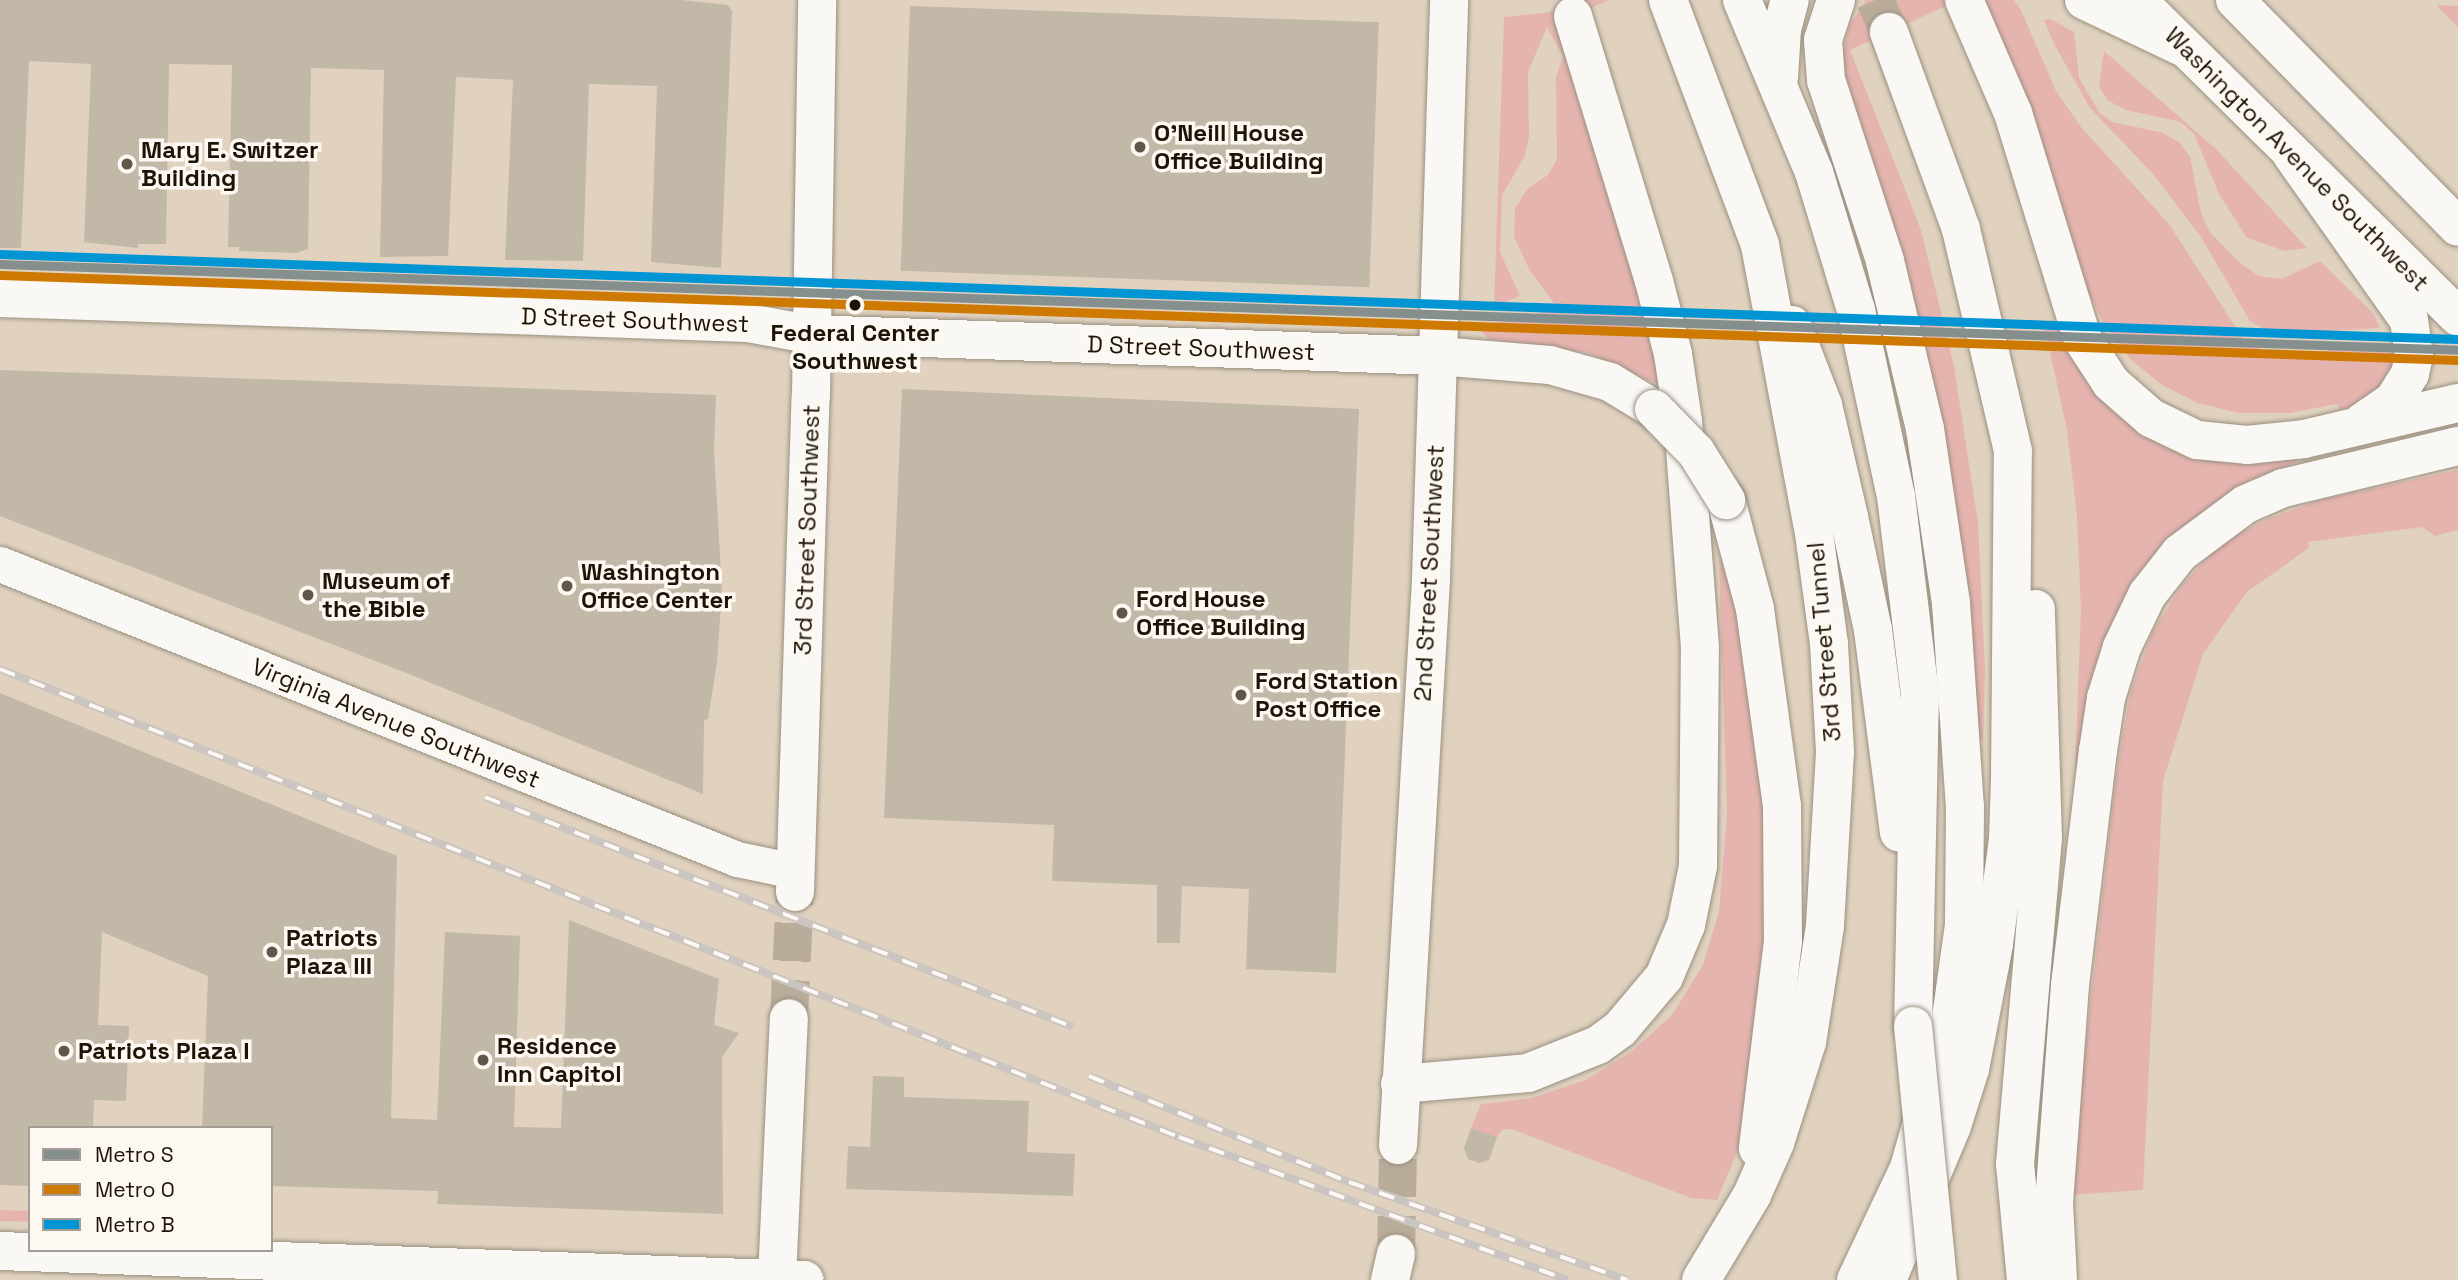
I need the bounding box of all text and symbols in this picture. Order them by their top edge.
street label: Washington Avenue Southwest [2159,21,2435,297]
place label: O'Neill House Office Building [1154,119,1324,175]
place label: Mary E. Switzer Building [141,136,319,192]
marker: O'Neill House Office Building [1132,139,1148,155]
marker: Mary E. Switzer Building [119,156,135,172]
marker: Federal Center Southwest [844,294,866,316]
street label: D Street Southwest [521,302,749,338]
place label: Federal Center Southwest [771,319,939,375]
street label: D Street Southwest [1087,330,1315,366]
street label: 3rd Street Southwest [788,404,826,656]
street label: 2nd Street Southwest [1408,444,1450,702]
street label: 3rd Street Tunnel [1801,541,1847,743]
place label: Washington Office Center [581,558,733,614]
place label: Museum of the Bible [322,567,451,623]
marker: Washington Office Center [559,578,575,594]
place label: Ford House Office Building [1136,585,1306,641]
marker: Museum of the Bible [300,587,316,603]
marker: Ford House Office Building [1114,605,1130,621]
street label: Virginia Avenue Southwest [248,652,544,794]
place label: Ford Station Post Office [1255,667,1398,723]
marker: Ford Station Post Office [1233,687,1249,703]
place label: Patriots Plaza III [286,924,378,980]
marker: Patriots Plaza III [264,944,280,960]
place label: Residence Inn Capitol [497,1032,622,1088]
place label: Patriots Plaza I [78,1037,250,1065]
marker: Patriots Plaza I [56,1043,72,1059]
marker: Residence Inn Capitol [475,1052,491,1068]
legend [28,1126,273,1252]
text: Metro S [95,1141,174,1168]
text: Metro O [95,1176,175,1203]
text: Metro B [95,1211,175,1238]

